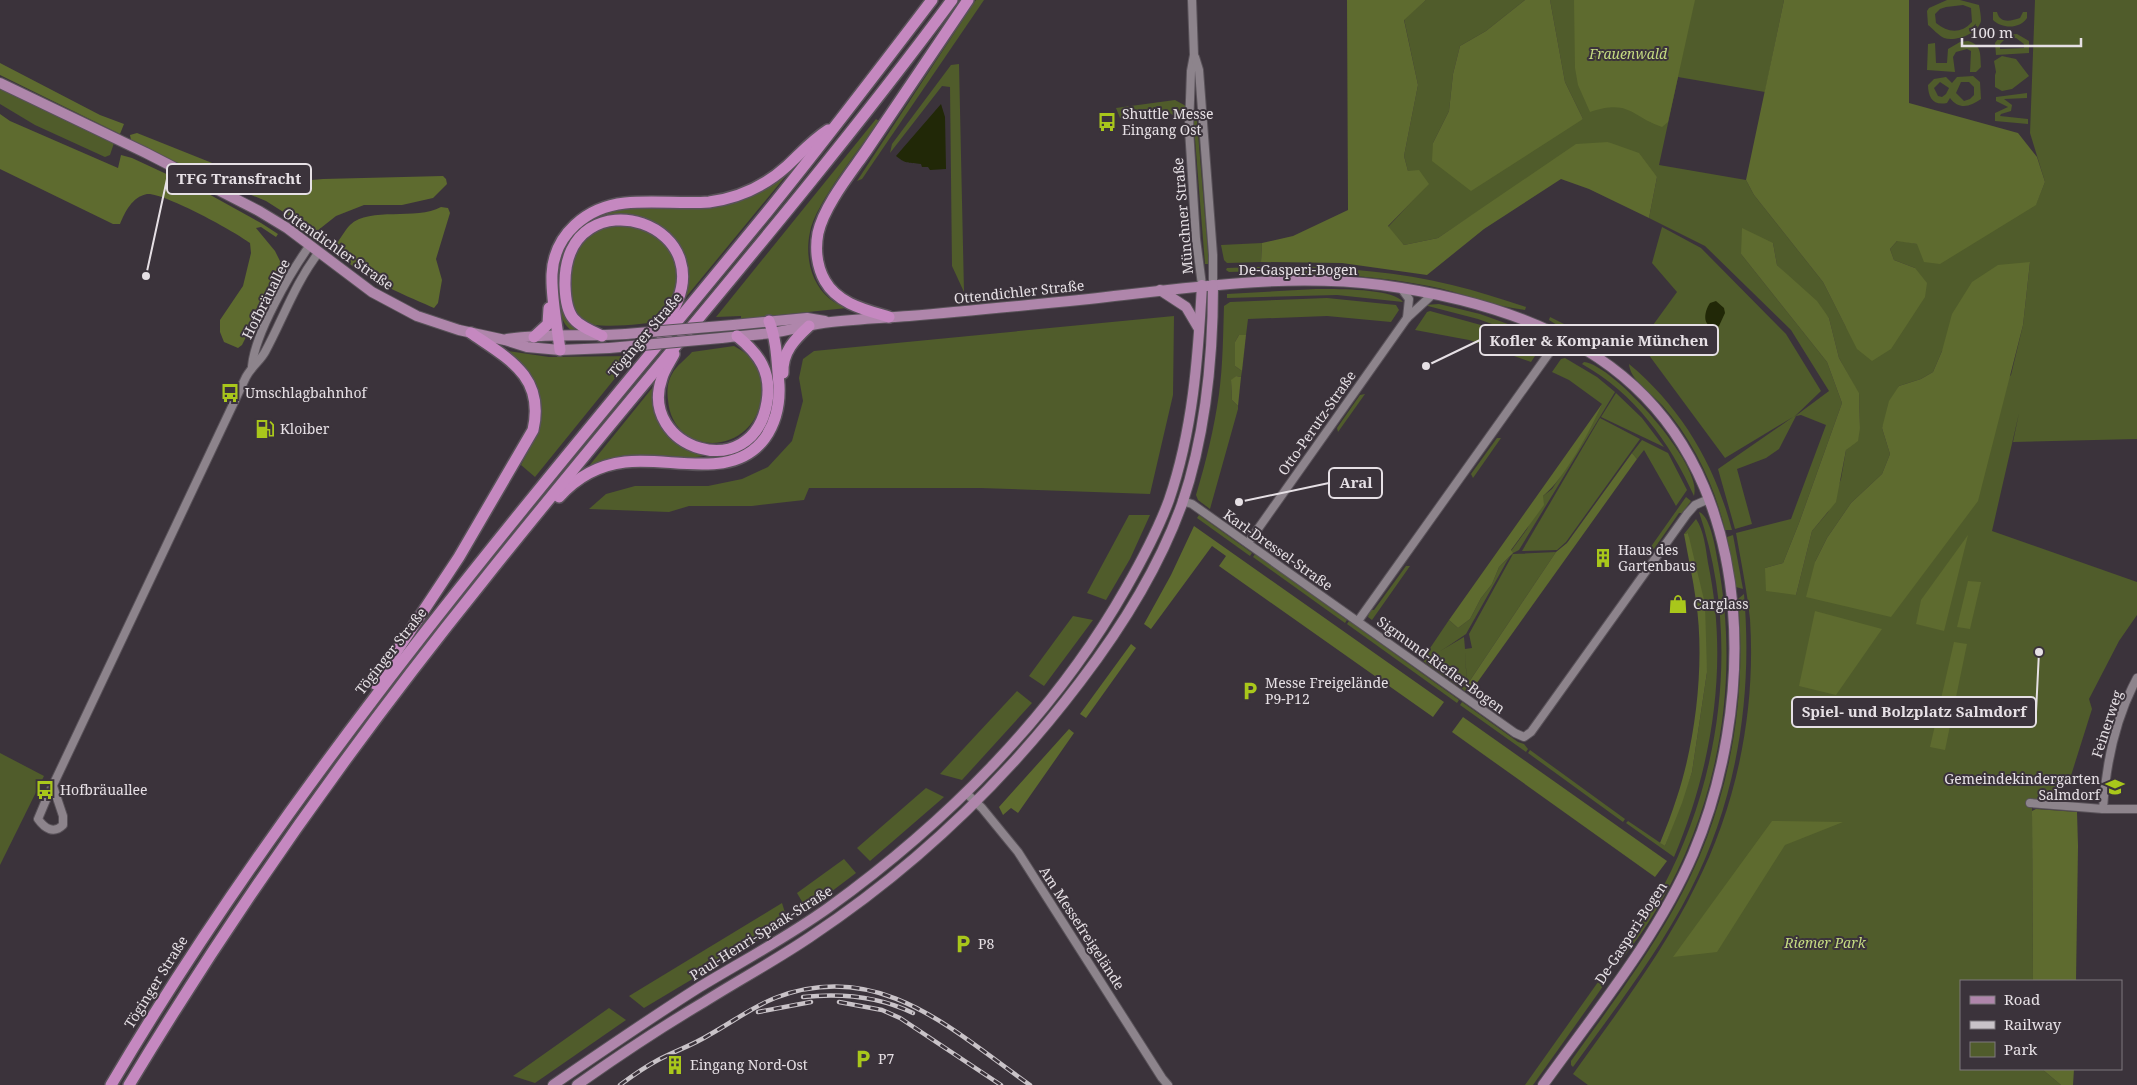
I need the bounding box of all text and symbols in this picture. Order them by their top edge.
scale bar [1962,15,2081,47]
text: 100 m [1970,22,2013,42]
park label: Frauenwald [1588,44,1668,63]
place label: Shuttle Messe Eingang Ost [1122,104,1213,139]
bus stop icon: Shuttle Messe Eingang Ost [1096,111,1118,133]
street label: Münchner Straße [1168,157,1197,275]
callout: TFG Transfracht [167,164,311,194]
text: TFG Transfracht [177,168,301,188]
street label: Ottendichler Straße [279,203,397,294]
street label: Hofbräuallee [237,255,294,342]
street label: De-Gasperi-Bogen [1239,260,1358,279]
street label: Ottendichler Straße [953,275,1085,308]
street label: Töginger Straße [603,288,686,381]
callout: Kofler & Kompanie München [1480,325,1718,355]
text: Kofler & Kompanie München [1490,330,1708,350]
street label: Otto-Perutz-Straße [1273,367,1360,479]
bus stop icon: Umschlagbahnhof [219,382,241,404]
place label: Umschlagbahnhof [245,383,368,402]
fuel station icon: Kloiber [254,418,276,440]
place label: Kloiber [280,419,330,438]
callout: Aral [1329,468,1382,498]
text: Aral [1339,472,1373,492]
street label: Karl-Dressel-Straße [1220,505,1337,594]
place label: Haus des Gartenbaus [1618,540,1696,575]
building icon: Haus des Gartenbaus [1592,547,1614,569]
shop icon: Carglass [1667,593,1689,615]
place label: Carglass [1693,594,1748,613]
street label: Töginger Straße [351,603,431,698]
street label: Sigmund-Riefler-Bogen [1373,612,1509,717]
place label: Messe Freigelände P9-P12 [1265,673,1389,708]
parking icon: Messe Freigelände P9-P12 [1239,680,1261,702]
street label: Feinerweg [2087,687,2127,760]
callout: Spiel- und Bolzplatz Salmdorf [1792,697,2036,727]
text: Spiel- und Bolzplatz Salmdorf [1802,701,2028,721]
place label: Gemeindekindergarten Salmdorf [1944,769,2102,804]
school or university icon: Gemeindekindergarten Salmdorf [2104,776,2126,798]
bus stop icon: Hofbräuallee [34,779,56,801]
place label: Hofbräuallee [60,780,148,799]
street label: Am Messefreigelände [1035,862,1129,993]
street label: De-Gasperi-Bogen [1590,878,1671,988]
street label: Paul-Henri-Spaak-Straße [686,881,836,984]
street label: Töginger Straße [120,932,192,1032]
parking icon: P8 [952,933,974,955]
park label: Riemer Park [1783,933,1867,952]
place label: P8 [978,934,994,953]
legend [1960,980,2122,1070]
text: Road [2004,989,2040,1009]
text: Railway [2004,1014,2062,1034]
text: Park [2004,1039,2038,1059]
parking icon: P7 [852,1048,874,1070]
place label: P7 [878,1049,894,1068]
building icon: Eingang Nord-Ost [664,1054,686,1076]
place label: Eingang Nord-Ost [690,1055,808,1074]

